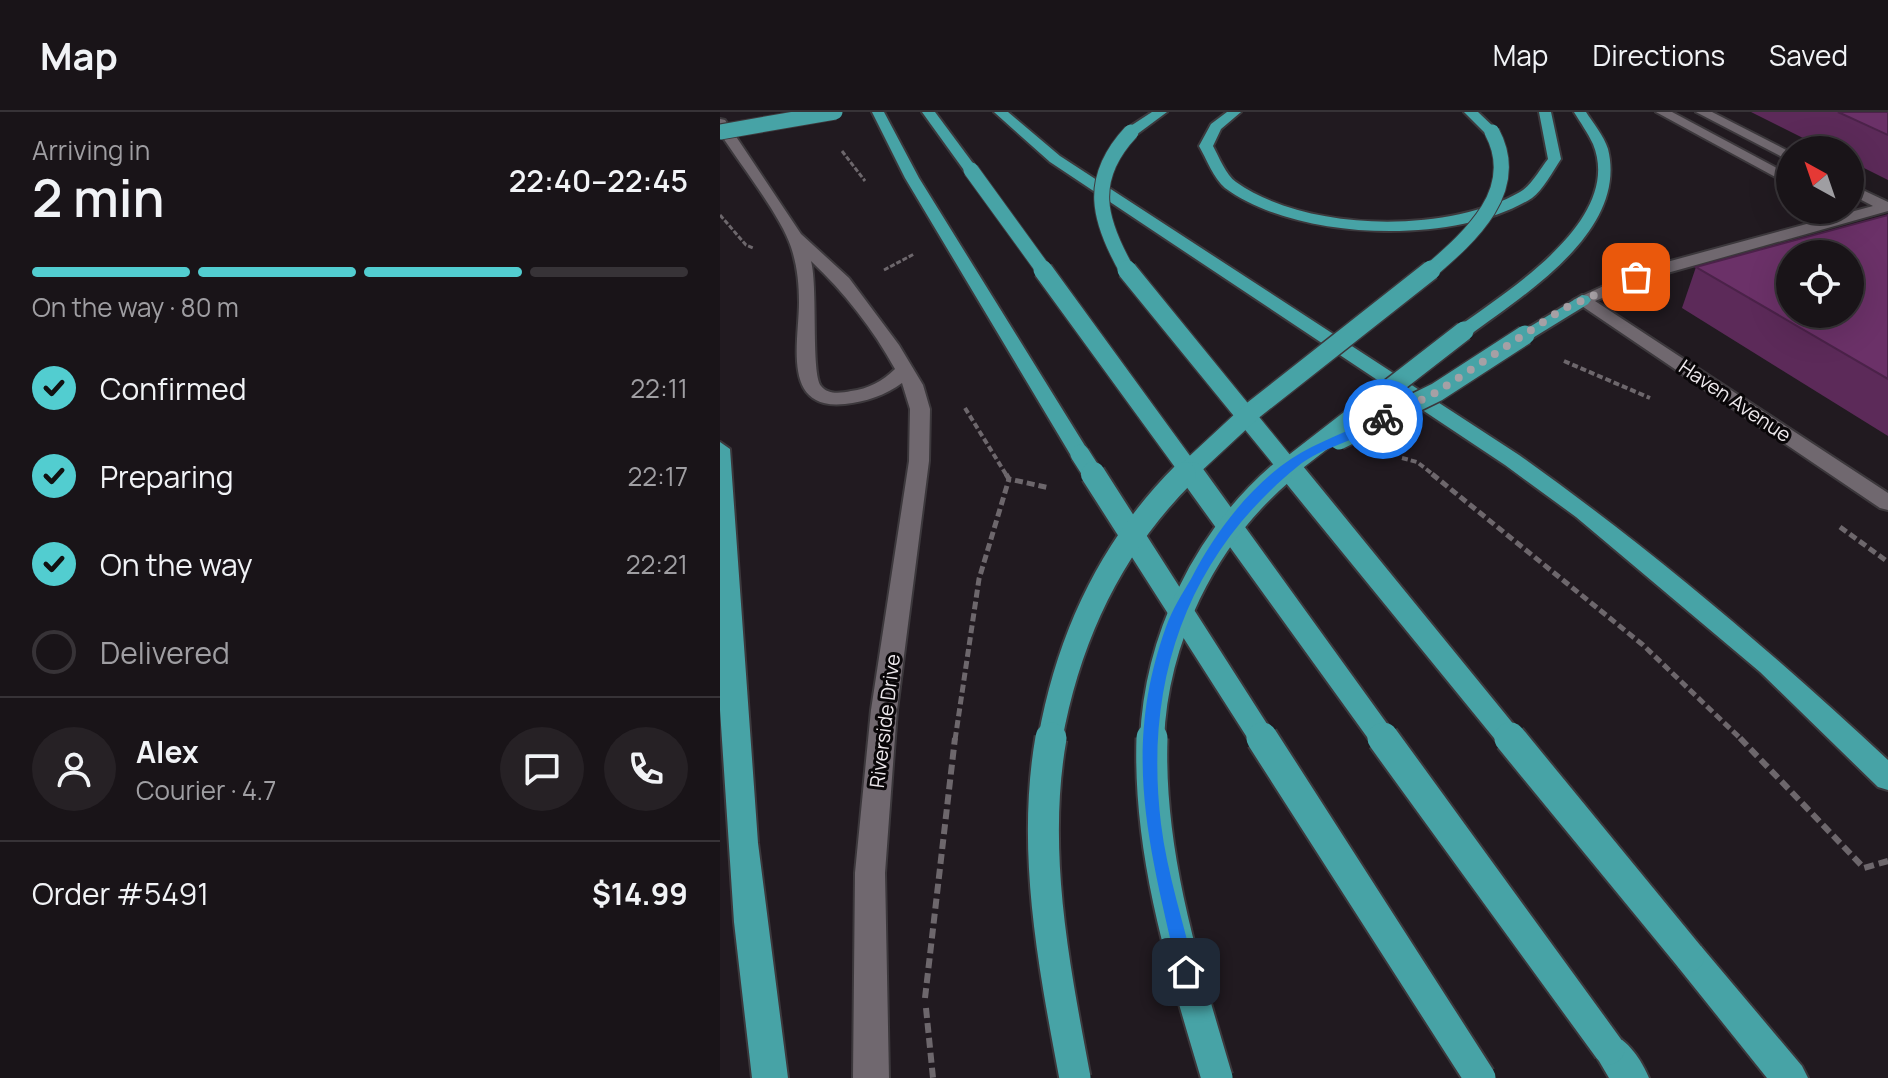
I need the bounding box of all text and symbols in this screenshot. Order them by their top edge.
text: Map [40,29,118,81]
text: Map [1493,36,1548,74]
text: Directions [1592,36,1725,74]
text: Saved [1769,36,1848,74]
text: Arriving in [32,132,150,168]
north arrow [1776,136,1864,224]
map controls [1776,136,1864,328]
text: 22:40–22:45 [509,160,688,201]
text: 2 min [32,162,165,233]
button: locate [1776,240,1864,328]
pin [1602,243,1670,311]
icon: bag [1614,255,1658,299]
text: On the way · 80 m [32,289,239,325]
street label: Haven Avenue [1674,353,1797,448]
icon: check [32,366,76,410]
text: Confirmed [100,368,247,409]
text: 22:11 [630,370,688,406]
courier [1343,379,1423,459]
icon: bike [1361,397,1405,441]
icon: check [32,454,76,498]
text: Preparing [100,456,234,497]
text: 22:17 [627,458,688,494]
icon: check [32,542,76,586]
text: On the way [100,544,253,585]
text: 22:21 [626,546,688,582]
text: Delivered [100,632,230,673]
street label: Riverside Drive [863,652,906,790]
button: person [32,727,116,811]
button: chat [500,727,584,811]
button: phone [604,727,688,811]
text: Alex [136,731,199,772]
text: Courier · 4.7 [136,772,276,808]
text: Order #5491 [32,873,209,914]
text: $14.99 [592,873,688,914]
pin [1152,938,1220,1006]
icon: home [1164,950,1208,994]

